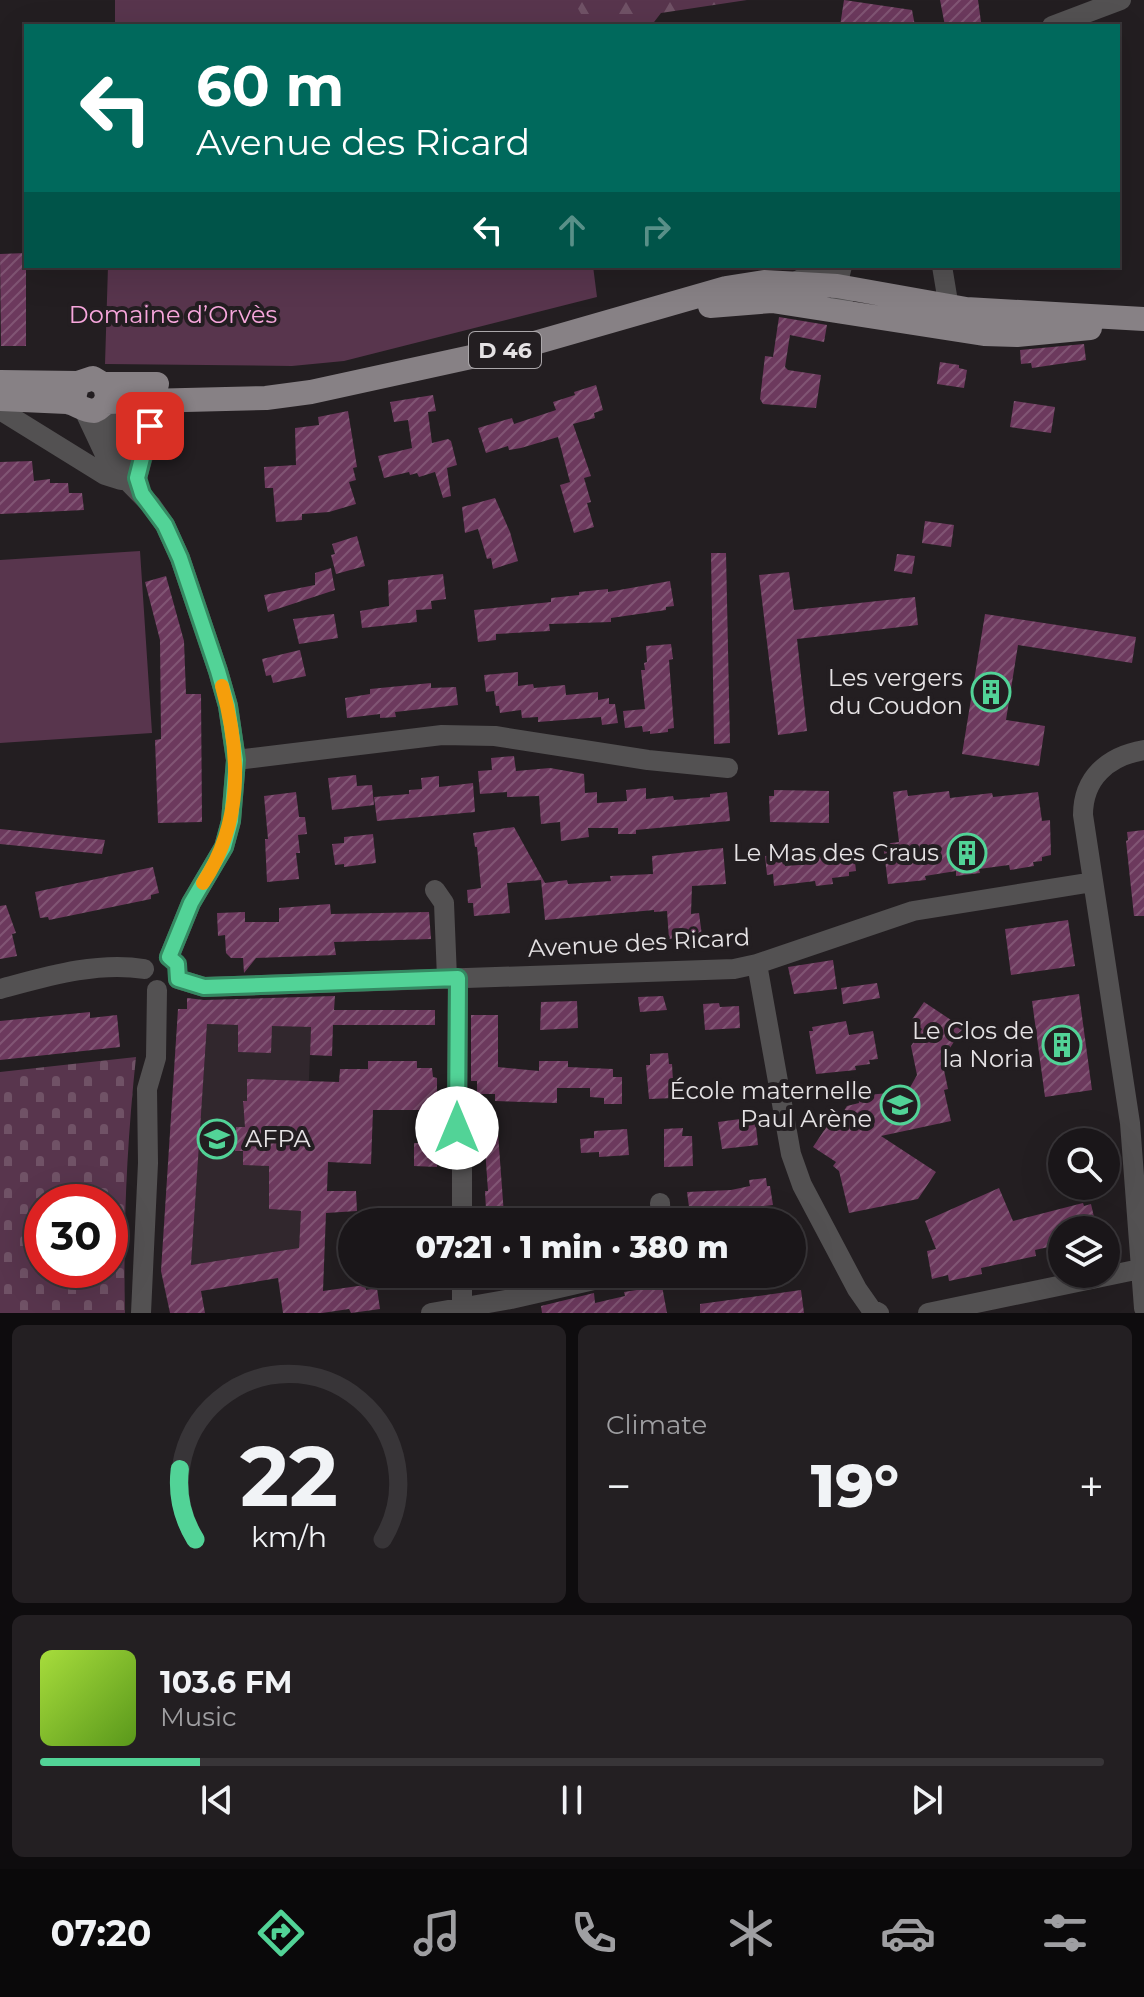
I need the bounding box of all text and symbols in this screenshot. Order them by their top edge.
text: 60 m [196,52,344,120]
icon: left [64,56,168,160]
text: Avenue des Ricard [196,120,530,164]
icon: left [466,208,510,252]
icon: ahead [550,208,594,252]
icon: right [634,208,678,252]
park label: Domaine d’Orvès [69,300,277,329]
road number: D 46 [469,332,541,368]
pin [116,392,184,460]
icon: arrive [128,404,172,448]
place label: Les vergers du Coudon [828,663,963,720]
building icon: Les vergers du Coudon [970,671,1012,713]
building icon: Le Mas des Craus [946,832,988,874]
place label: Le Mas des Craus [733,838,939,867]
street label: Avenue des Ricard [527,922,751,963]
place label: Le Clos de la Noria [912,1016,1034,1073]
building icon: Le Clos de la Noria [1041,1024,1083,1066]
place label: École maternelle Paul Arène [670,1076,872,1133]
school or university icon: École maternelle Paul Arène [879,1084,921,1126]
position arrow [415,1086,499,1170]
school or university icon: AFPA [196,1118,238,1160]
place label: AFPA [245,1124,312,1153]
map controls [1048,1128,1120,1288]
button: search [1048,1128,1120,1200]
speed limit sign: 30 [24,1184,128,1288]
button: layers [1048,1216,1120,1288]
text: 07:21 · 1 min · 380 m [415,1229,729,1266]
text: Climate [606,1409,707,1441]
text: 22 [240,1425,338,1527]
text: 19° [811,1449,899,1522]
text: − [606,1459,631,1513]
text: + [1079,1459,1104,1513]
text: km/h [251,1519,327,1554]
text: 103.6 FM [160,1664,292,1701]
text: Music [160,1701,237,1733]
icon: previous [195,1778,239,1822]
icon: pause [550,1778,594,1822]
icon: next [905,1778,949,1822]
icon: directions [253,1905,309,1961]
icon: music [409,1905,465,1961]
icon: phone [566,1905,622,1961]
icon: climate [723,1905,779,1961]
icon: car [880,1905,936,1961]
icon: filters [1037,1905,1093,1961]
text: 07:20 [50,1911,152,1955]

